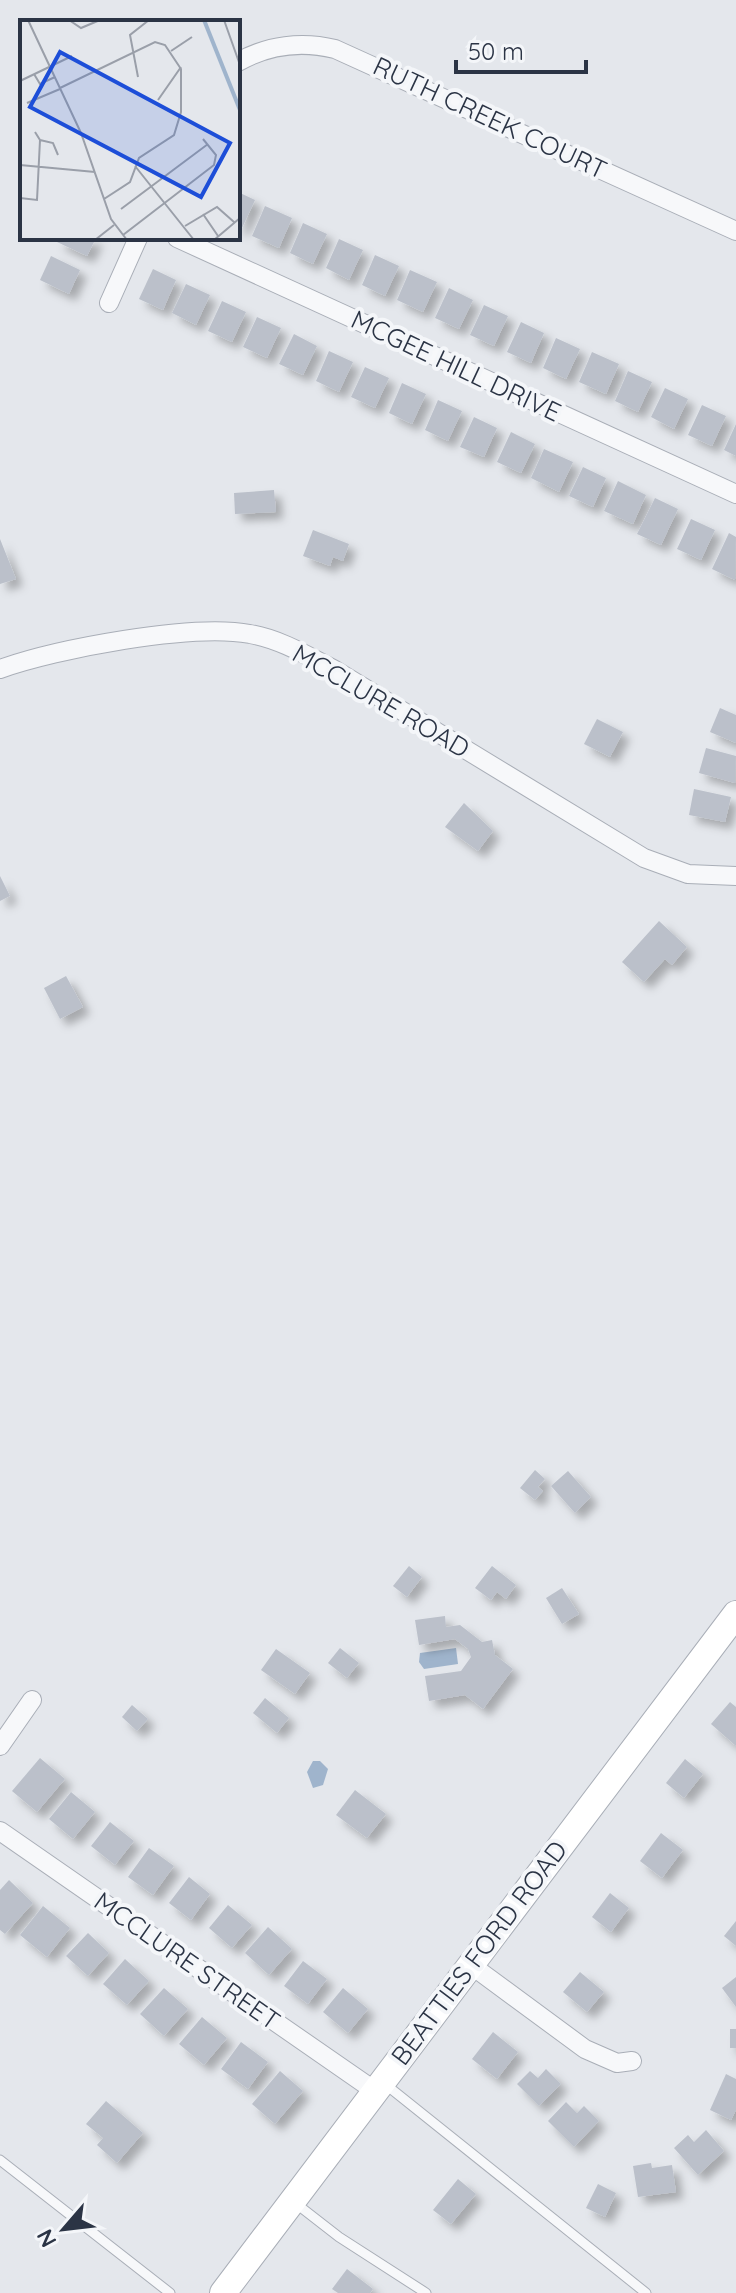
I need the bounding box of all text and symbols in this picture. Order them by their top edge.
inset map [20,20,240,240]
scale bar [456,24,586,74]
text: 50 m [468,36,524,66]
street label: RUTH CREEK COURT [368,49,612,186]
street label: MCGEE HILL DRIVE [346,302,566,429]
street label: MCCLURE ROAD [287,637,476,765]
street label: BEATTIES FORD ROAD [383,1834,574,2071]
street label: MCCLURE STREET [88,1884,287,2037]
north arrow [24,2189,104,2269]
text: N [30,2225,62,2252]

